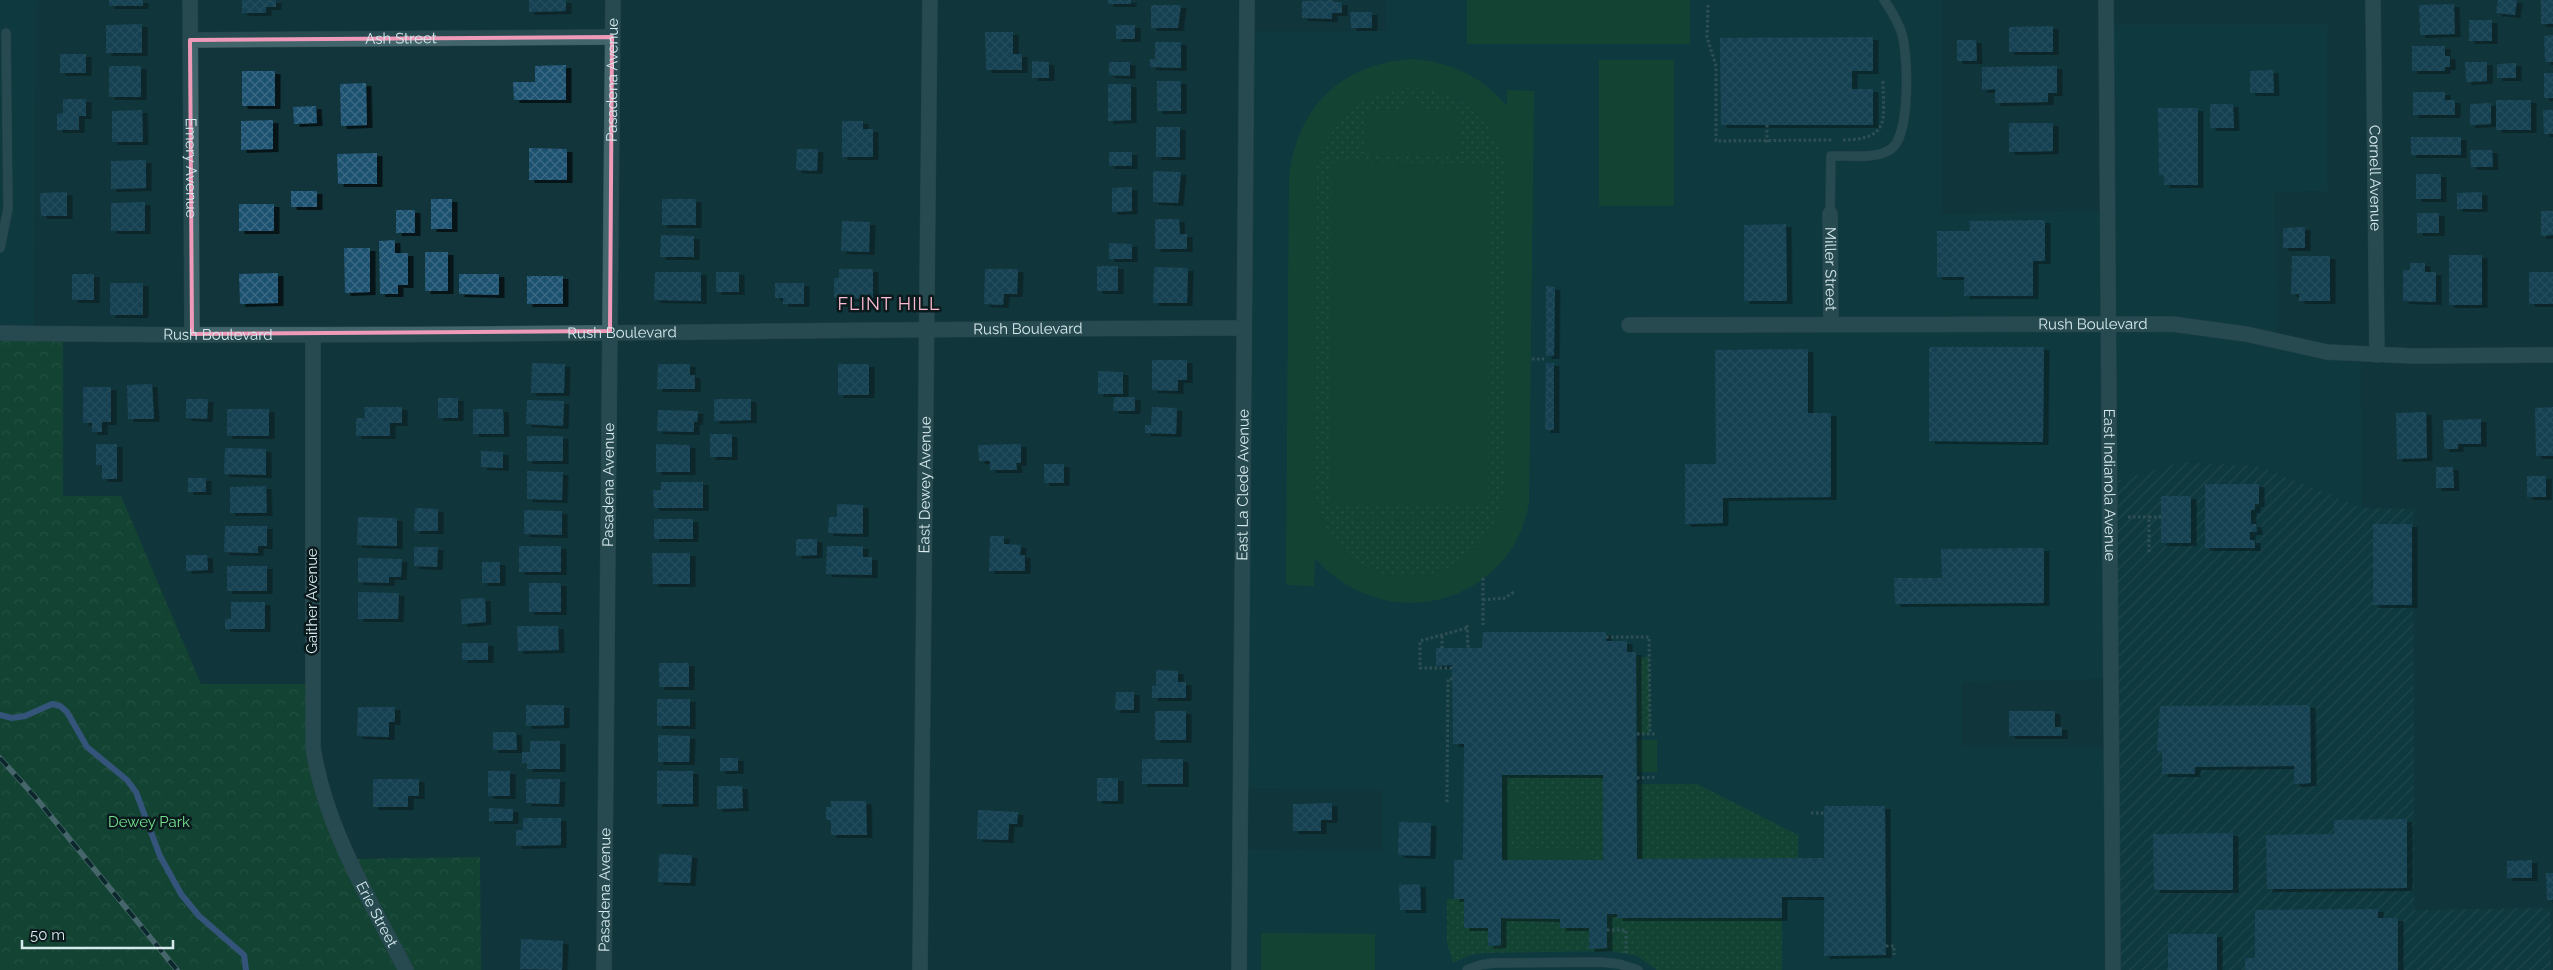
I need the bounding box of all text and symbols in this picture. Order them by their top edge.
street label: Pasadena Avenue [603,18,622,142]
street label: Ash Street [365,29,437,48]
street label: Emery Avenue [182,118,200,219]
street label: Cornell Avenue [2365,125,2385,231]
street label: Miller Street [1821,227,1840,311]
district label: FLINT HILL [837,293,941,314]
street label: Rush Boulevard [2038,315,2148,333]
street label: Rush Boulevard [973,319,1083,338]
street label: Rush Boulevard [567,323,677,342]
street label: Rush Boulevard [163,326,273,344]
street label: East La Clede Avenue [1233,409,1253,561]
street label: East Indianola Avenue [2100,409,2119,562]
street label: East Dewey Avenue [915,416,935,554]
street label: Pasadena Avenue [599,423,618,547]
street label: Gaither Avenue [303,548,321,654]
park label: Dewey Park [108,813,190,831]
street label: Pasadena Avenue [595,828,614,952]
street label: Erie Street [352,878,401,950]
scale bar [22,918,174,950]
text: 50 m [30,926,65,944]

